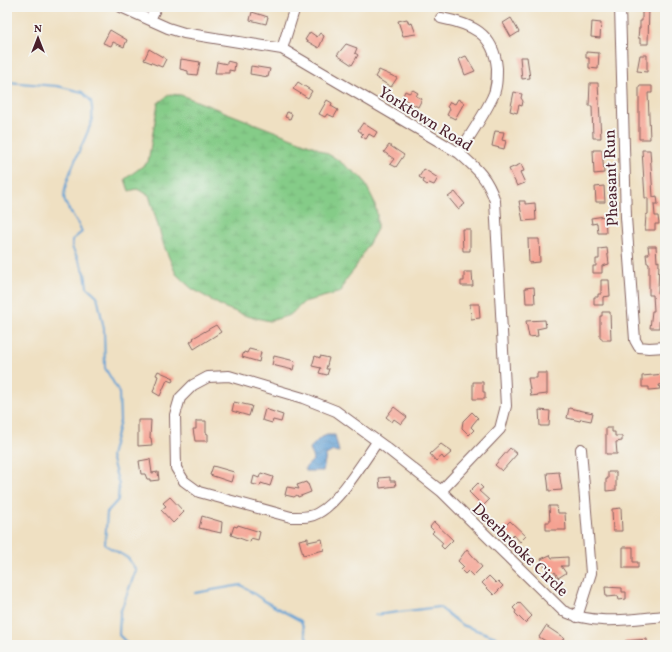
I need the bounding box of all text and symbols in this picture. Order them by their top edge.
north arrow [18,18,58,58]
text: N [34,22,42,37]
street label: Yorktown Road [373,82,476,158]
street label: Pheasant Run [599,129,625,227]
street label: Deerbrooke Circle [467,499,573,602]

